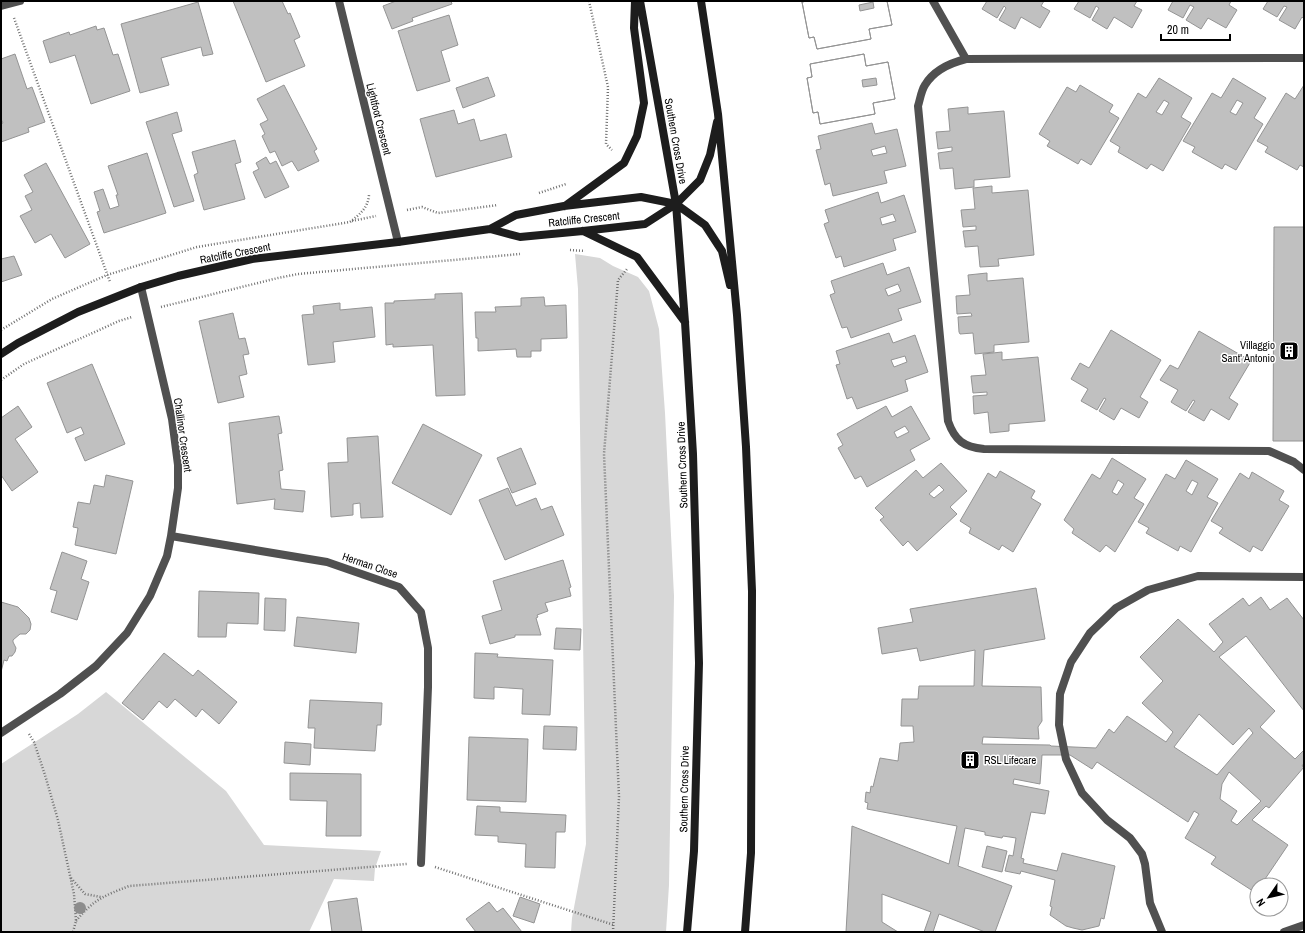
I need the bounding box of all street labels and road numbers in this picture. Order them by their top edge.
street label: Lightfoot Crescent [363,82,395,157]
street label: Southern Cross Drive [662,97,690,185]
street label: Ratcliffe Crescent [548,208,621,230]
street label: Ratcliffe Crescent [199,239,272,267]
street label: Challinor Crescent [171,397,195,473]
street label: Southern Cross Drive [673,421,691,509]
street label: Herman Close [340,549,400,581]
street label: Southern Cross Drive [676,746,692,832]

